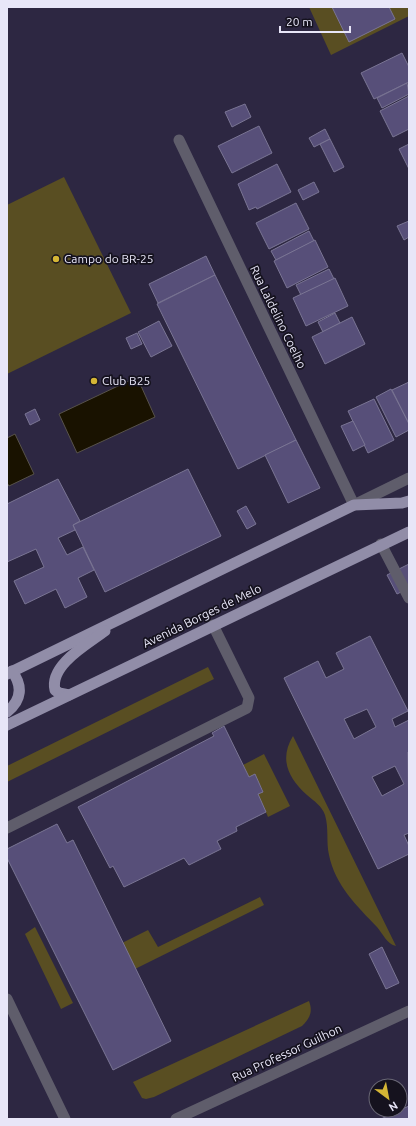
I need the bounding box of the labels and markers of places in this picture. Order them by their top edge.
place label: Campo do BR-25 [64,252,154,265]
marker: Campo do BR-25 [51,254,61,264]
place label: Club B25 [102,374,150,387]
marker: Club B25 [89,376,99,386]

